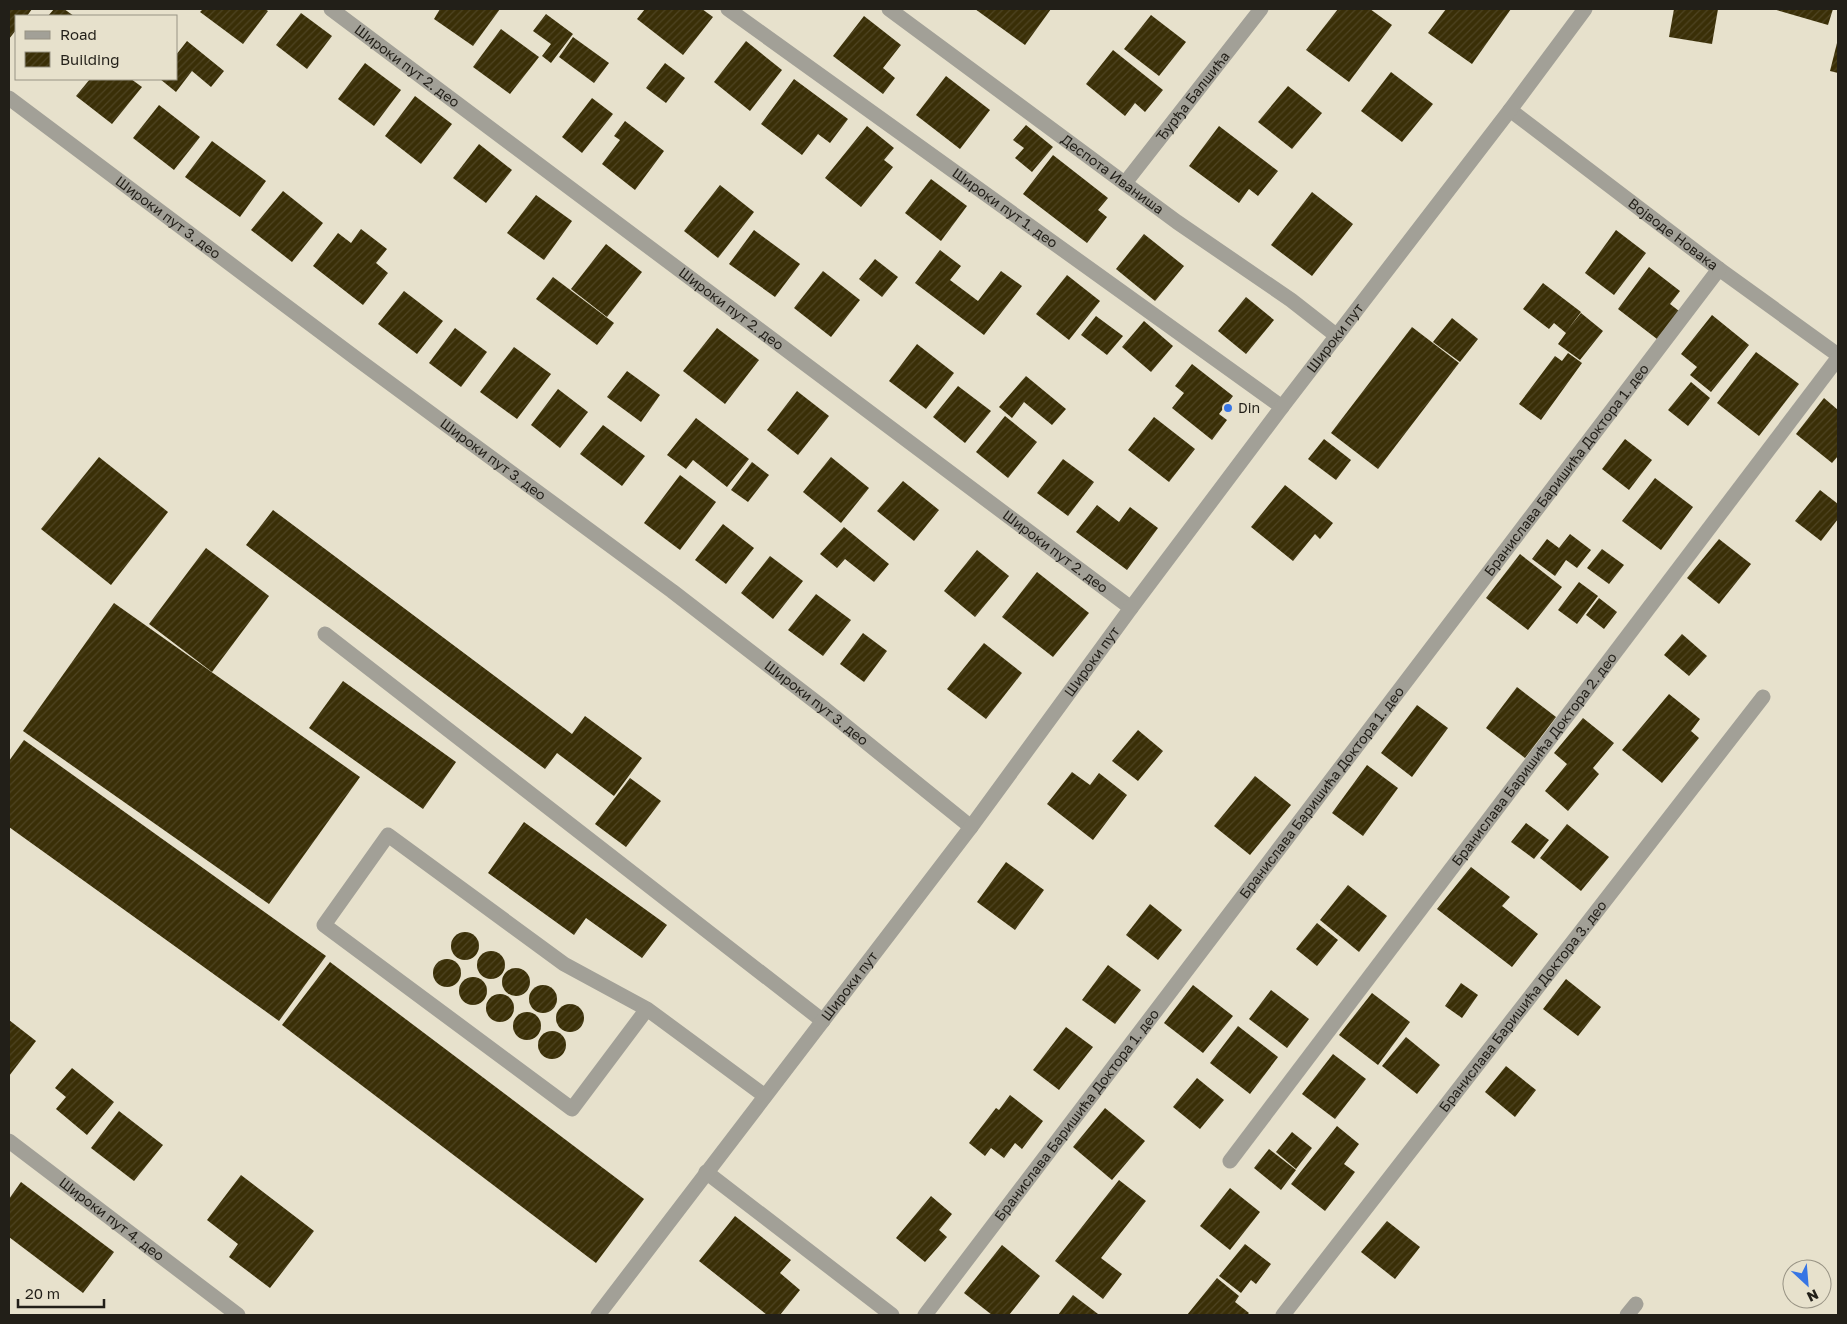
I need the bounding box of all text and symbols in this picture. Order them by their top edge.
legend [15,15,178,80]
street label: Широки пут 2. део [351,21,463,110]
text: Road [60,25,97,43]
street label: Ђурђа Балшића [1152,48,1233,144]
text: Building [60,50,120,68]
street label: Деспота Иваниша [1058,130,1167,217]
street label: Широки пут 1. део [949,164,1061,251]
street label: Широки пут 3. део [113,172,224,262]
street label: Војводе Новака [1625,194,1722,273]
street label: Широки пут 2. део [676,263,787,353]
street label: Широки пут [1303,299,1367,376]
street label: Бранислава Баришића Доктора 1. део [1480,360,1652,579]
place label: Din [1238,399,1260,416]
marker: Din [1222,402,1234,414]
street label: Широки пут 3. део [437,414,550,503]
street label: Широки пут 2. део [1000,506,1112,596]
street label: Широки пут [1060,623,1123,700]
street label: Бранислава Баришића Доктора 2. део [1448,649,1620,869]
street label: Широки пут 3. део [762,657,872,749]
street label: Бранислава Баришића Доктора 1. део [1235,683,1407,902]
street label: Бранислава Баришића Доктора 3. део [1435,897,1610,1115]
street label: Широки пут [817,948,881,1024]
street label: Бранислава Баришића Доктора 1. део [990,1005,1162,1224]
street label: Широки пут 4. део [56,1173,168,1264]
north arrow [1782,1259,1832,1309]
scale bar [18,1276,104,1308]
text: 20 m [25,1284,60,1302]
text: N [1804,1286,1821,1306]

